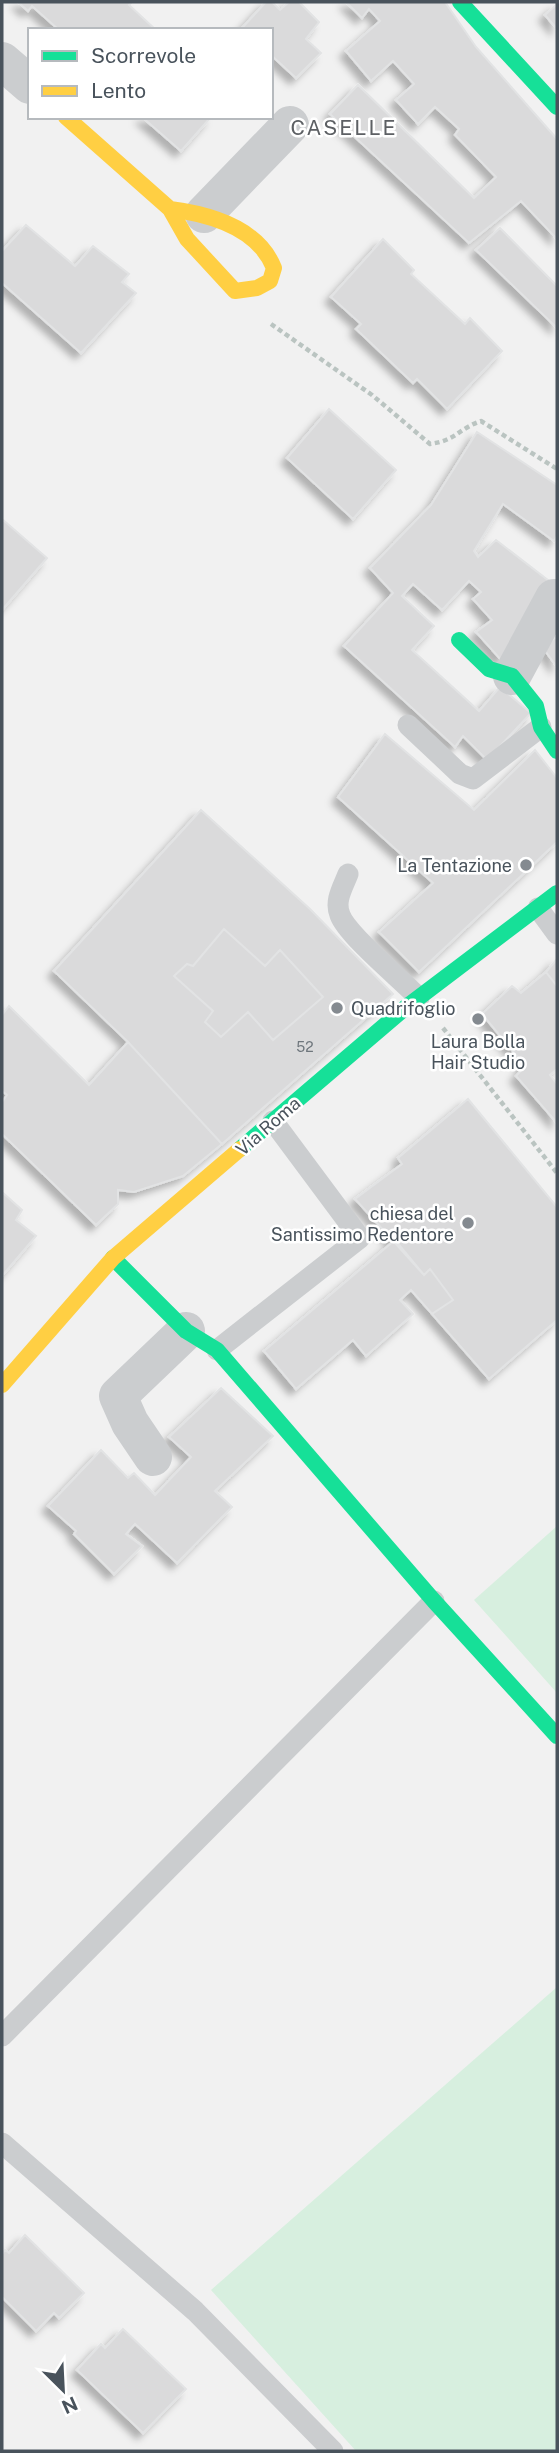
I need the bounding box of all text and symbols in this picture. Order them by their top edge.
legend [28,28,273,119]
text: Scorrevole [91,43,196,68]
text: Lento [91,78,146,103]
district label: CASELLE [290,115,398,140]
place label: La Tentazione [397,855,512,876]
marker: La Tentazione [518,857,534,873]
place label: Quadrifoglio [351,998,456,1019]
marker: Quadrifoglio [329,1000,345,1016]
marker: Laura Bolla Hair Studio [470,1011,486,1027]
place label: Laura Bolla Hair Studio [431,1031,525,1073]
house number: 52 [296,1039,314,1055]
street label: Via Roma [232,1092,304,1160]
place label: chiesa del Santissimo Redentore [271,1203,454,1245]
marker: chiesa del Santissimo Redentore [460,1215,476,1231]
north arrow [28,2355,98,2425]
text: N [59,2392,81,2419]

